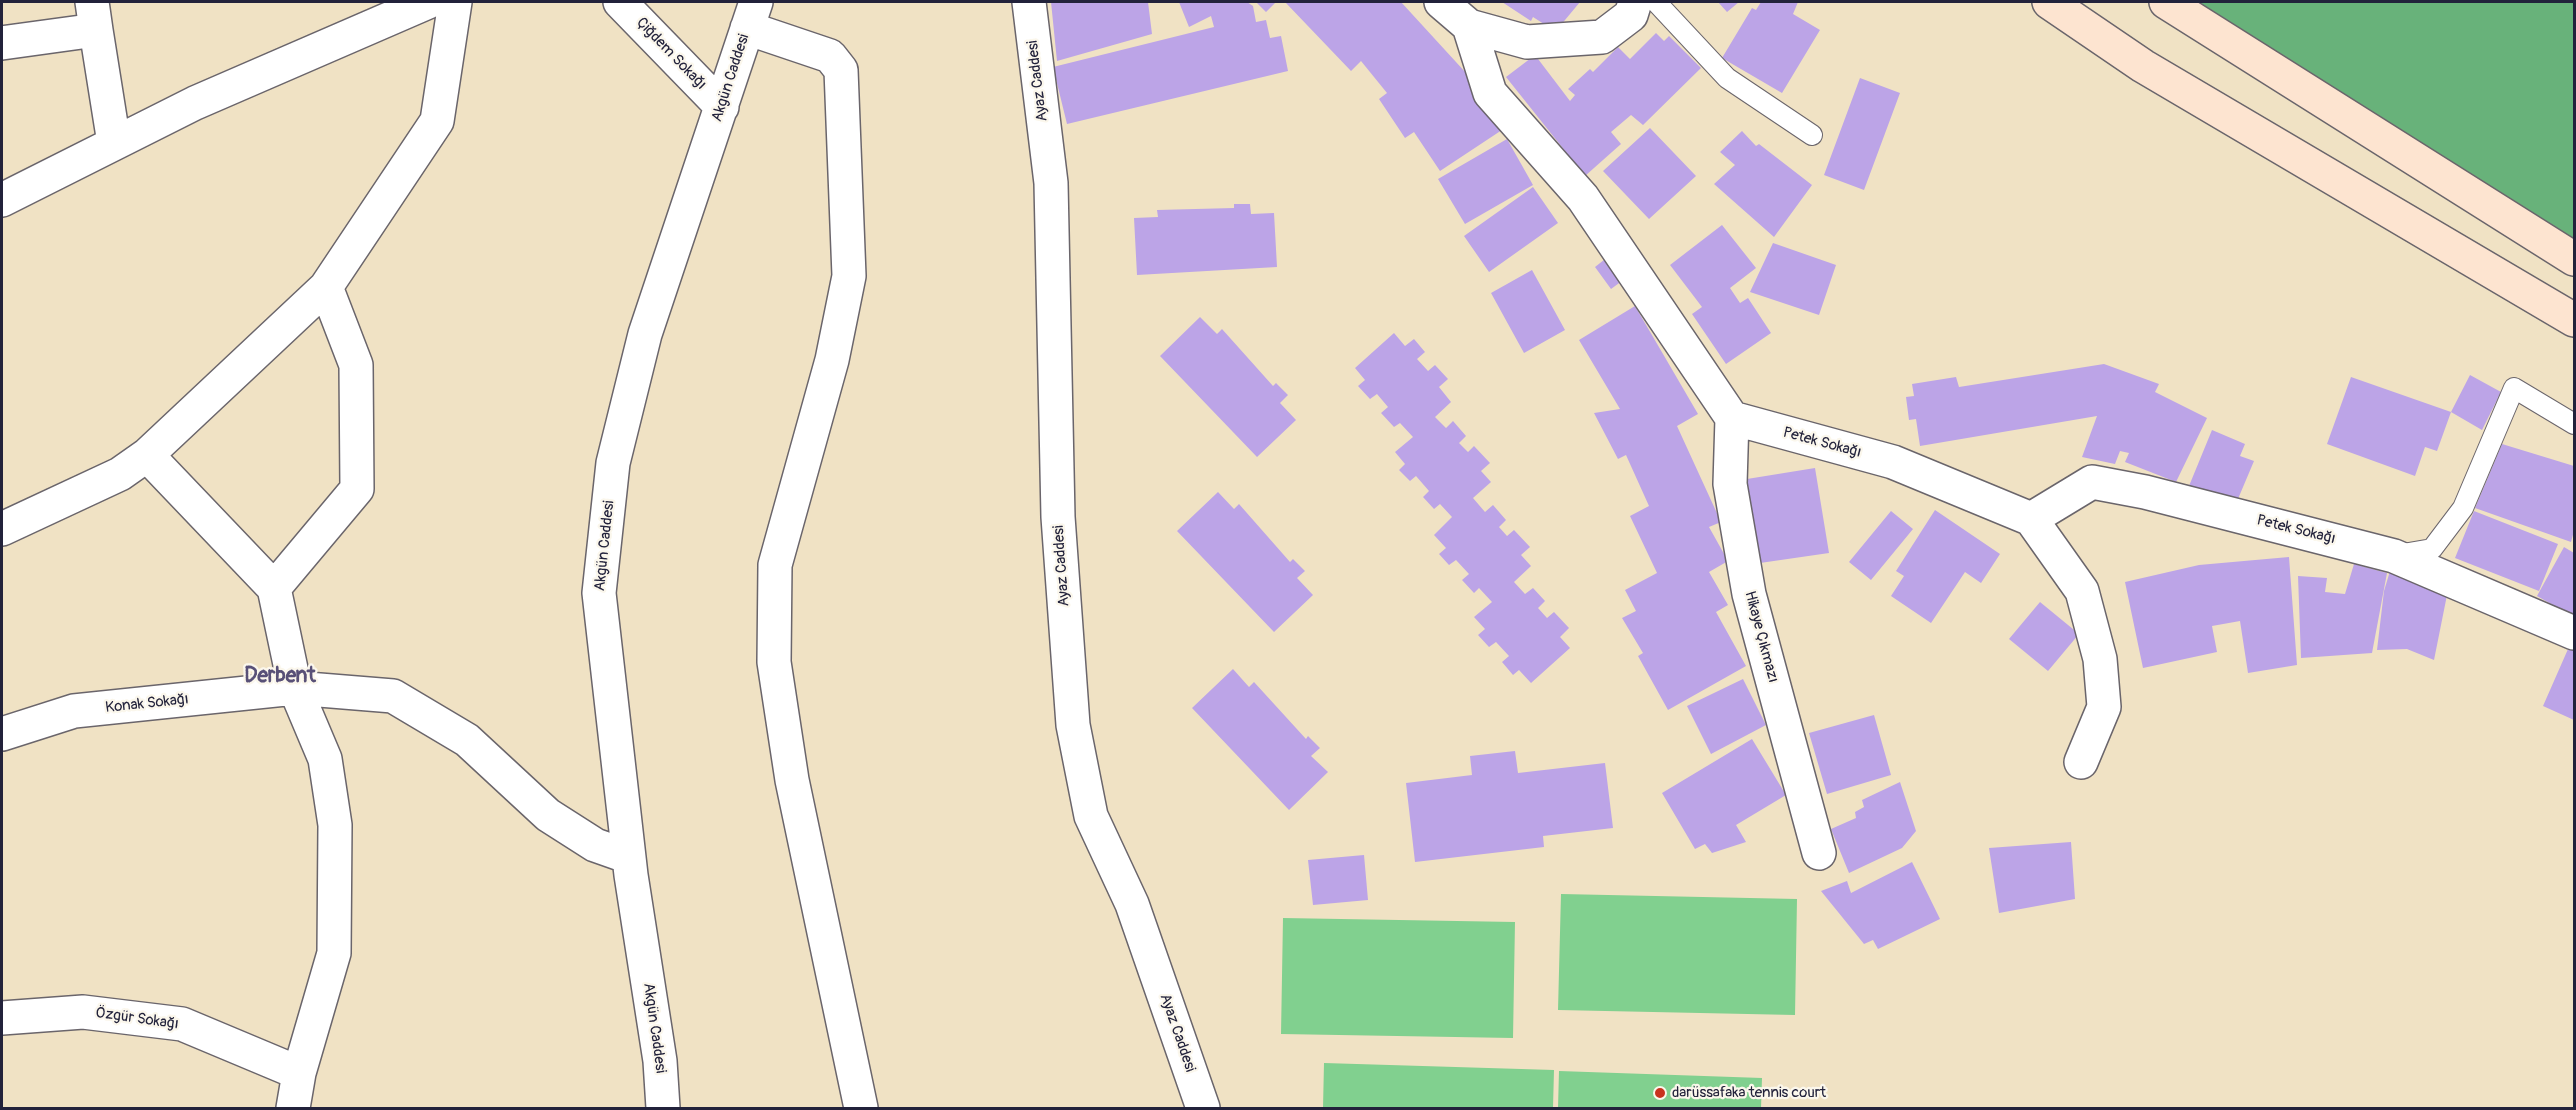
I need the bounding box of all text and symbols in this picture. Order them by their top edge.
street label: Çiğdem Sokağı [632,14,710,94]
street label: Akgün Caddesi [708,32,754,124]
street label: Ayaz Caddesi [1024,39,1052,123]
street label: Petek Sokağı [1781,424,1863,462]
street label: Akgün Caddesi [591,500,619,592]
street label: Petek Sokağı [2255,512,2337,548]
street label: Ayaz Caddesi [1050,525,1074,607]
street label: Hikaye Çıkmazı [1740,589,1782,685]
district label: Derbent [244,664,316,690]
street label: Konak Sokağı [104,691,190,717]
street label: Akgün Caddesi [639,982,669,1074]
street label: Ayaz Caddesi [1155,992,1199,1074]
street label: Özgür Sokağı [94,1004,180,1034]
place label: darüssafaka tennis court [1672,1084,1826,1102]
marker: darüssafaka tennis court [1653,1086,1667,1100]

